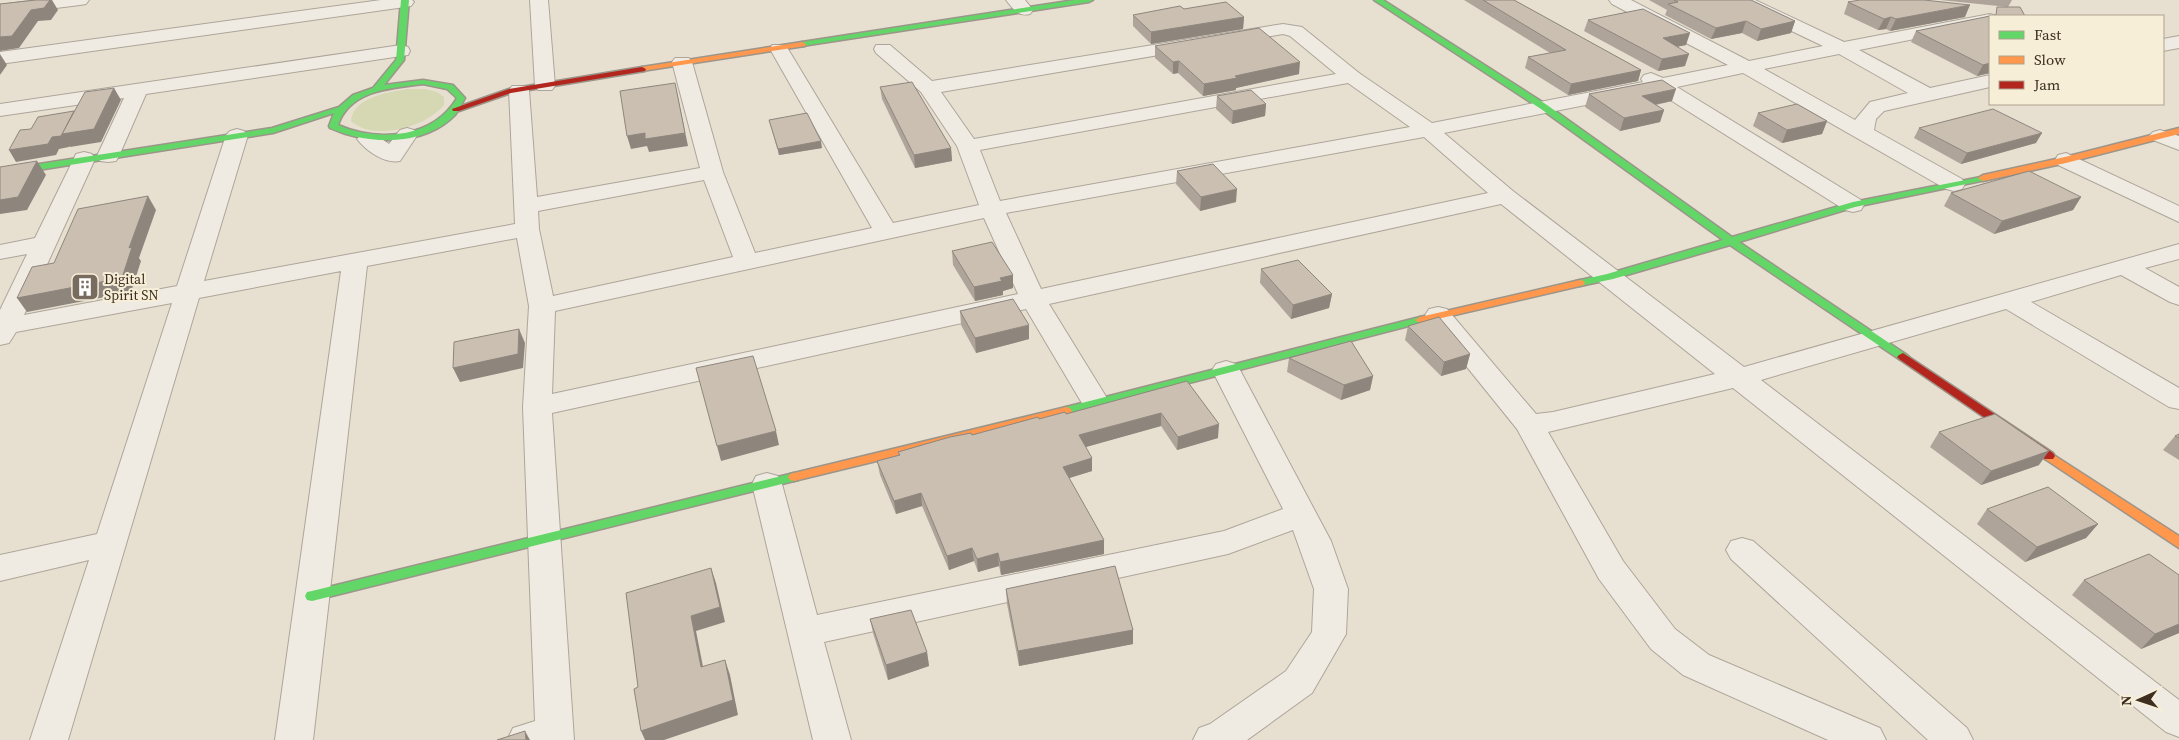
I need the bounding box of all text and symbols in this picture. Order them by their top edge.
legend [1989,15,2164,105]
text: Fast [2034,24,2061,45]
text: Slow [2034,49,2066,70]
text: Jam [2033,74,2061,95]
place label: Digital Spirit SN [104,269,159,305]
building icon: Digital Spirit SN [70,272,100,302]
north arrow [2114,675,2164,725]
text: N [2116,695,2136,706]

